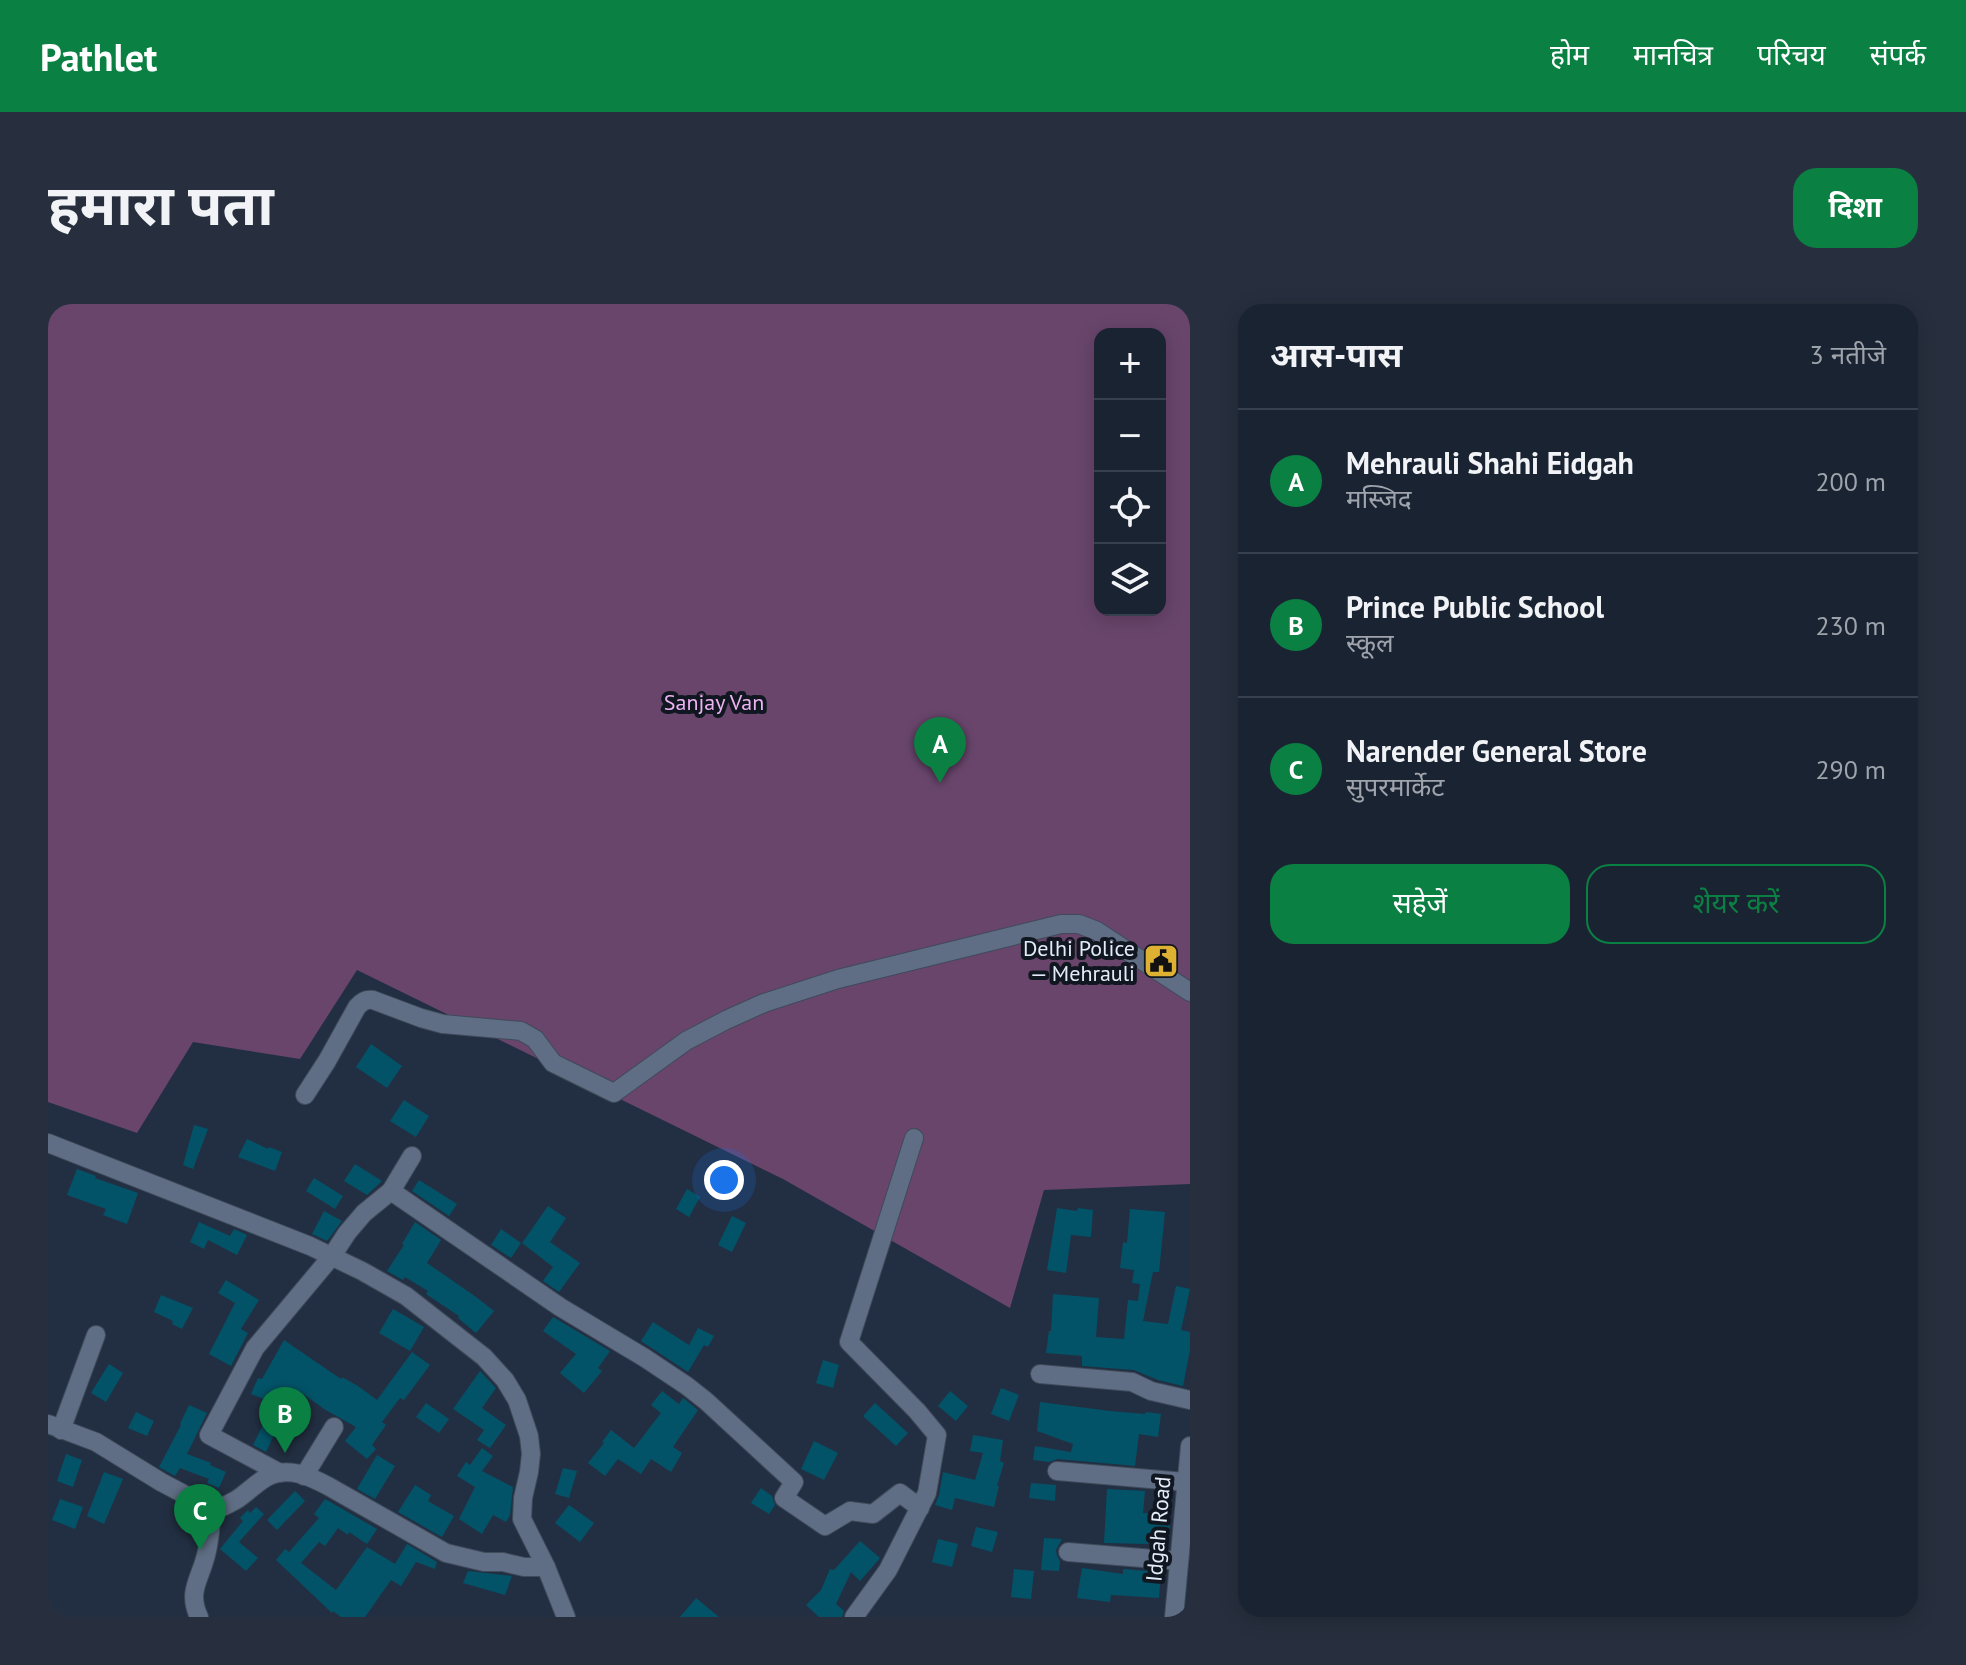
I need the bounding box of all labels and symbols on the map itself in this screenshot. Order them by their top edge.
park label: Sanjay Van [664,688,764,716]
pin: A [914,717,966,783]
place label: Delhi Police — Mehrauli [1023,934,1135,987]
public building icon: Delhi Police — Mehrauli [1142,942,1180,980]
your location [704,1160,744,1200]
pin: B [259,1387,311,1453]
street label: Idgah Road [1139,1475,1177,1583]
pin: C [174,1484,226,1550]

